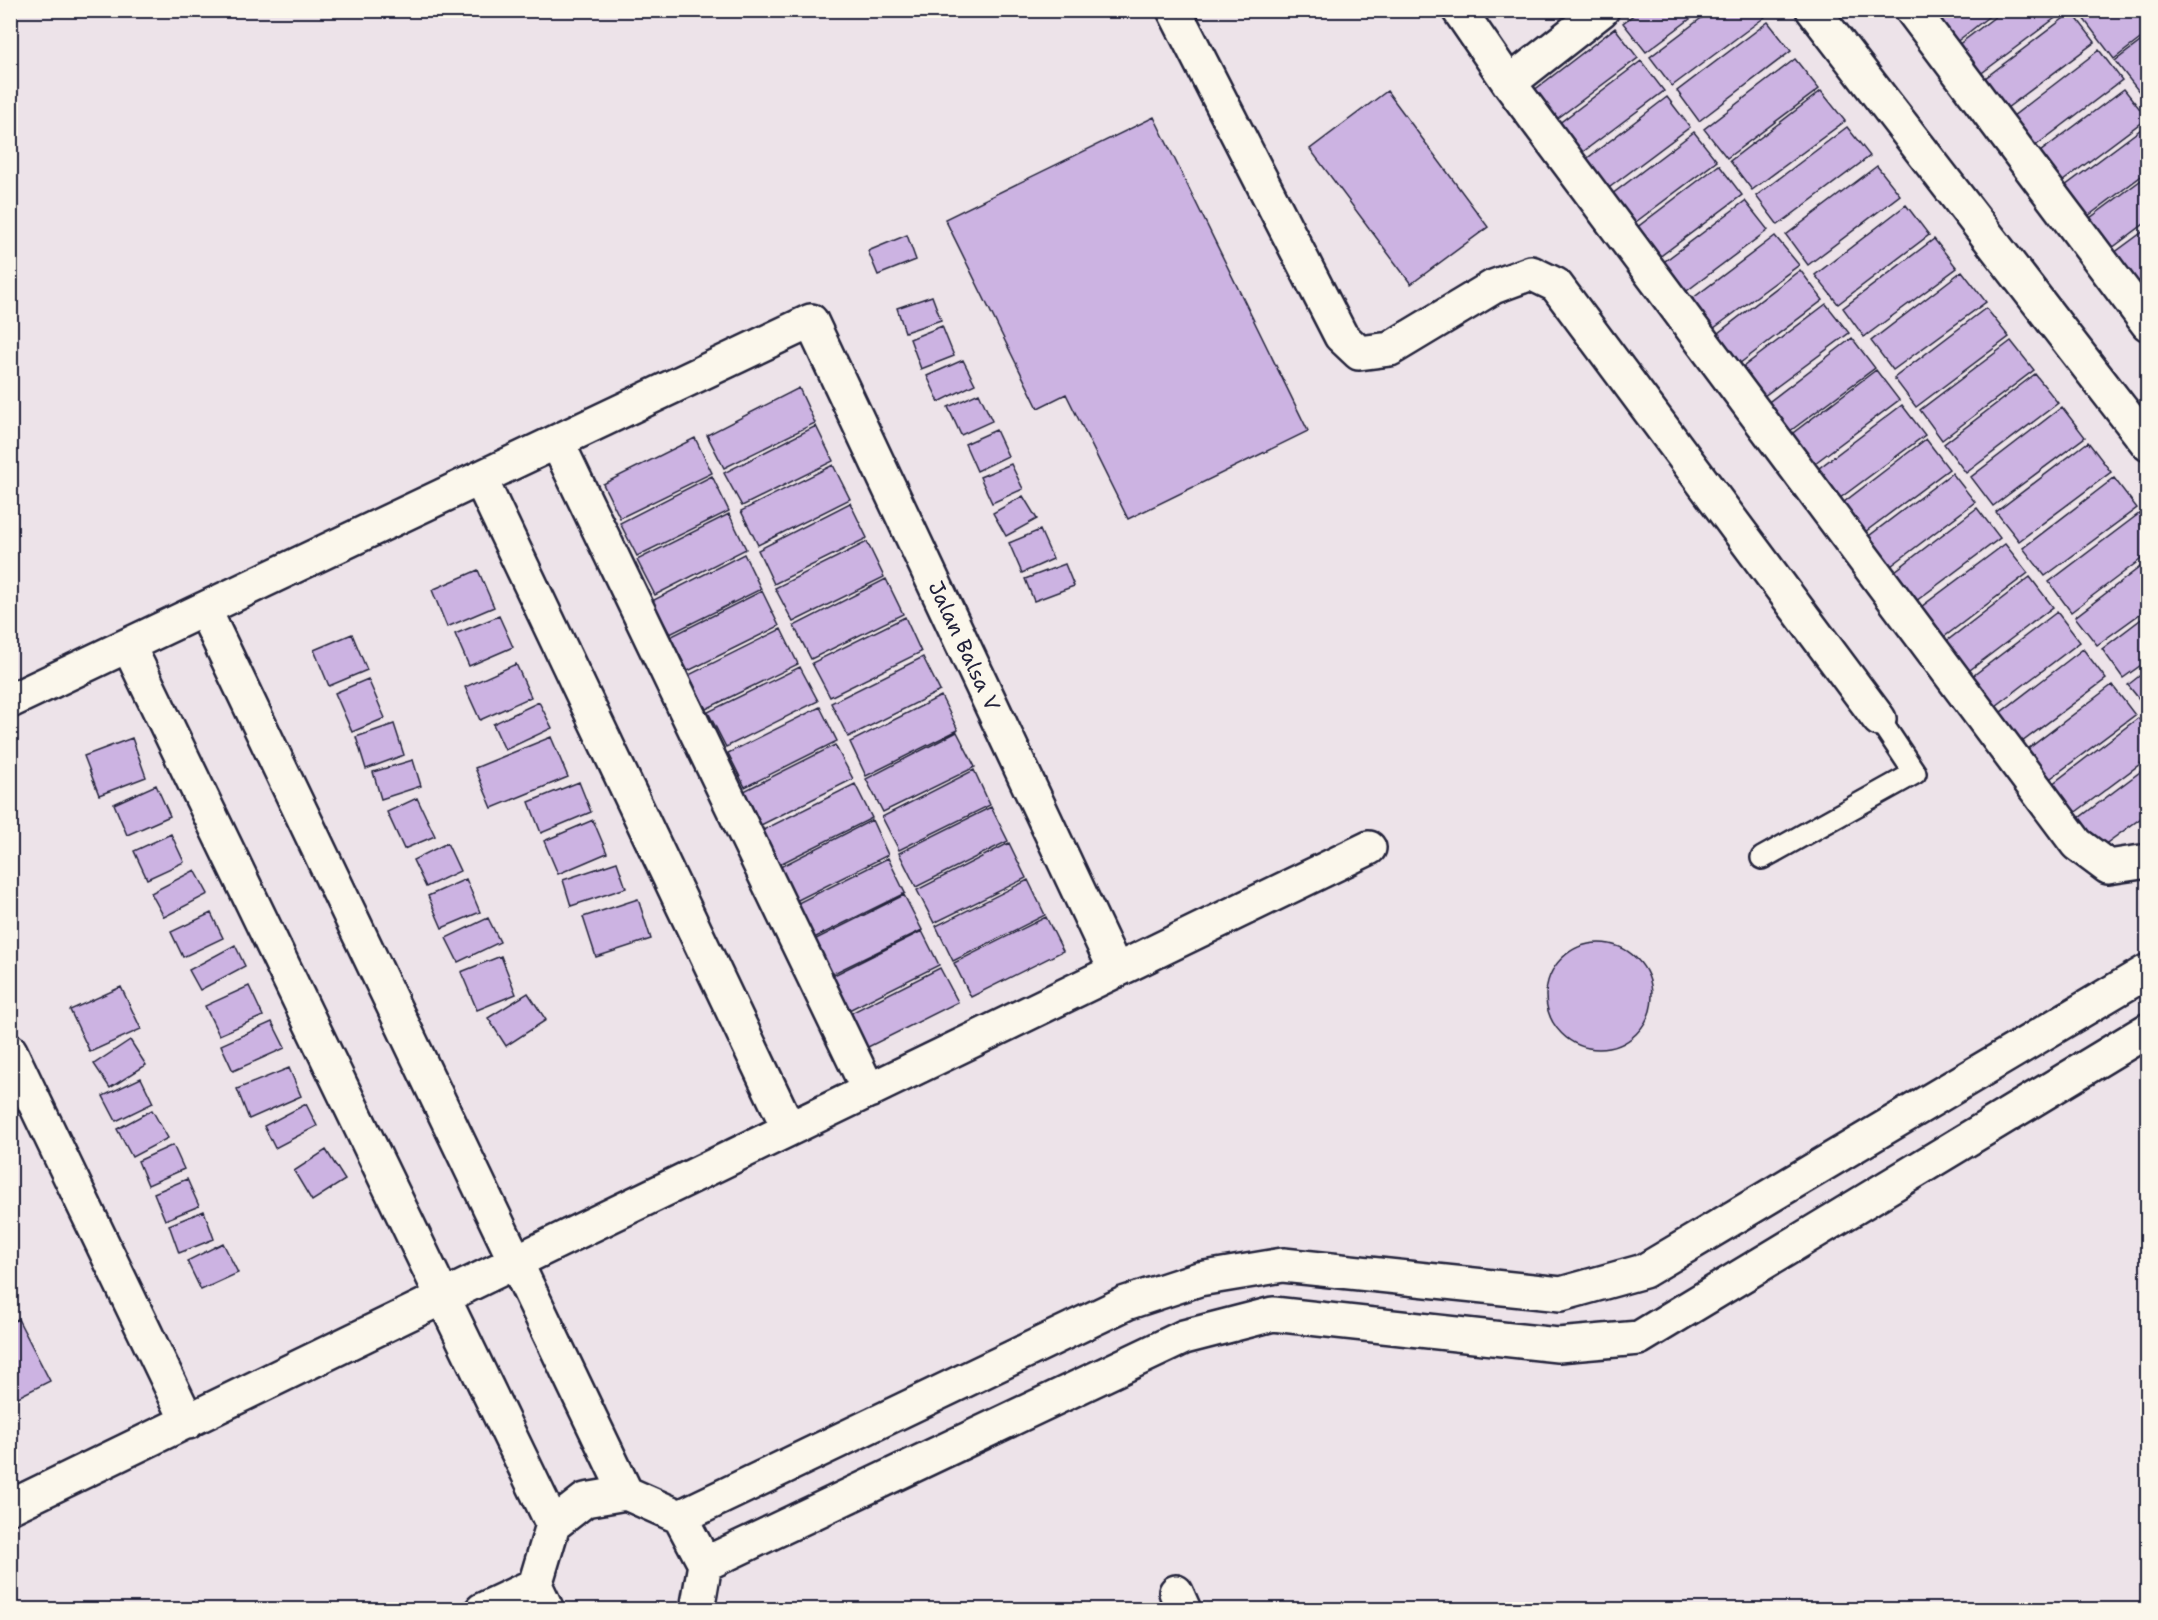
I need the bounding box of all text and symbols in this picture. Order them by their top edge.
street label: Jalan Balsa V [922,576,1006,716]

